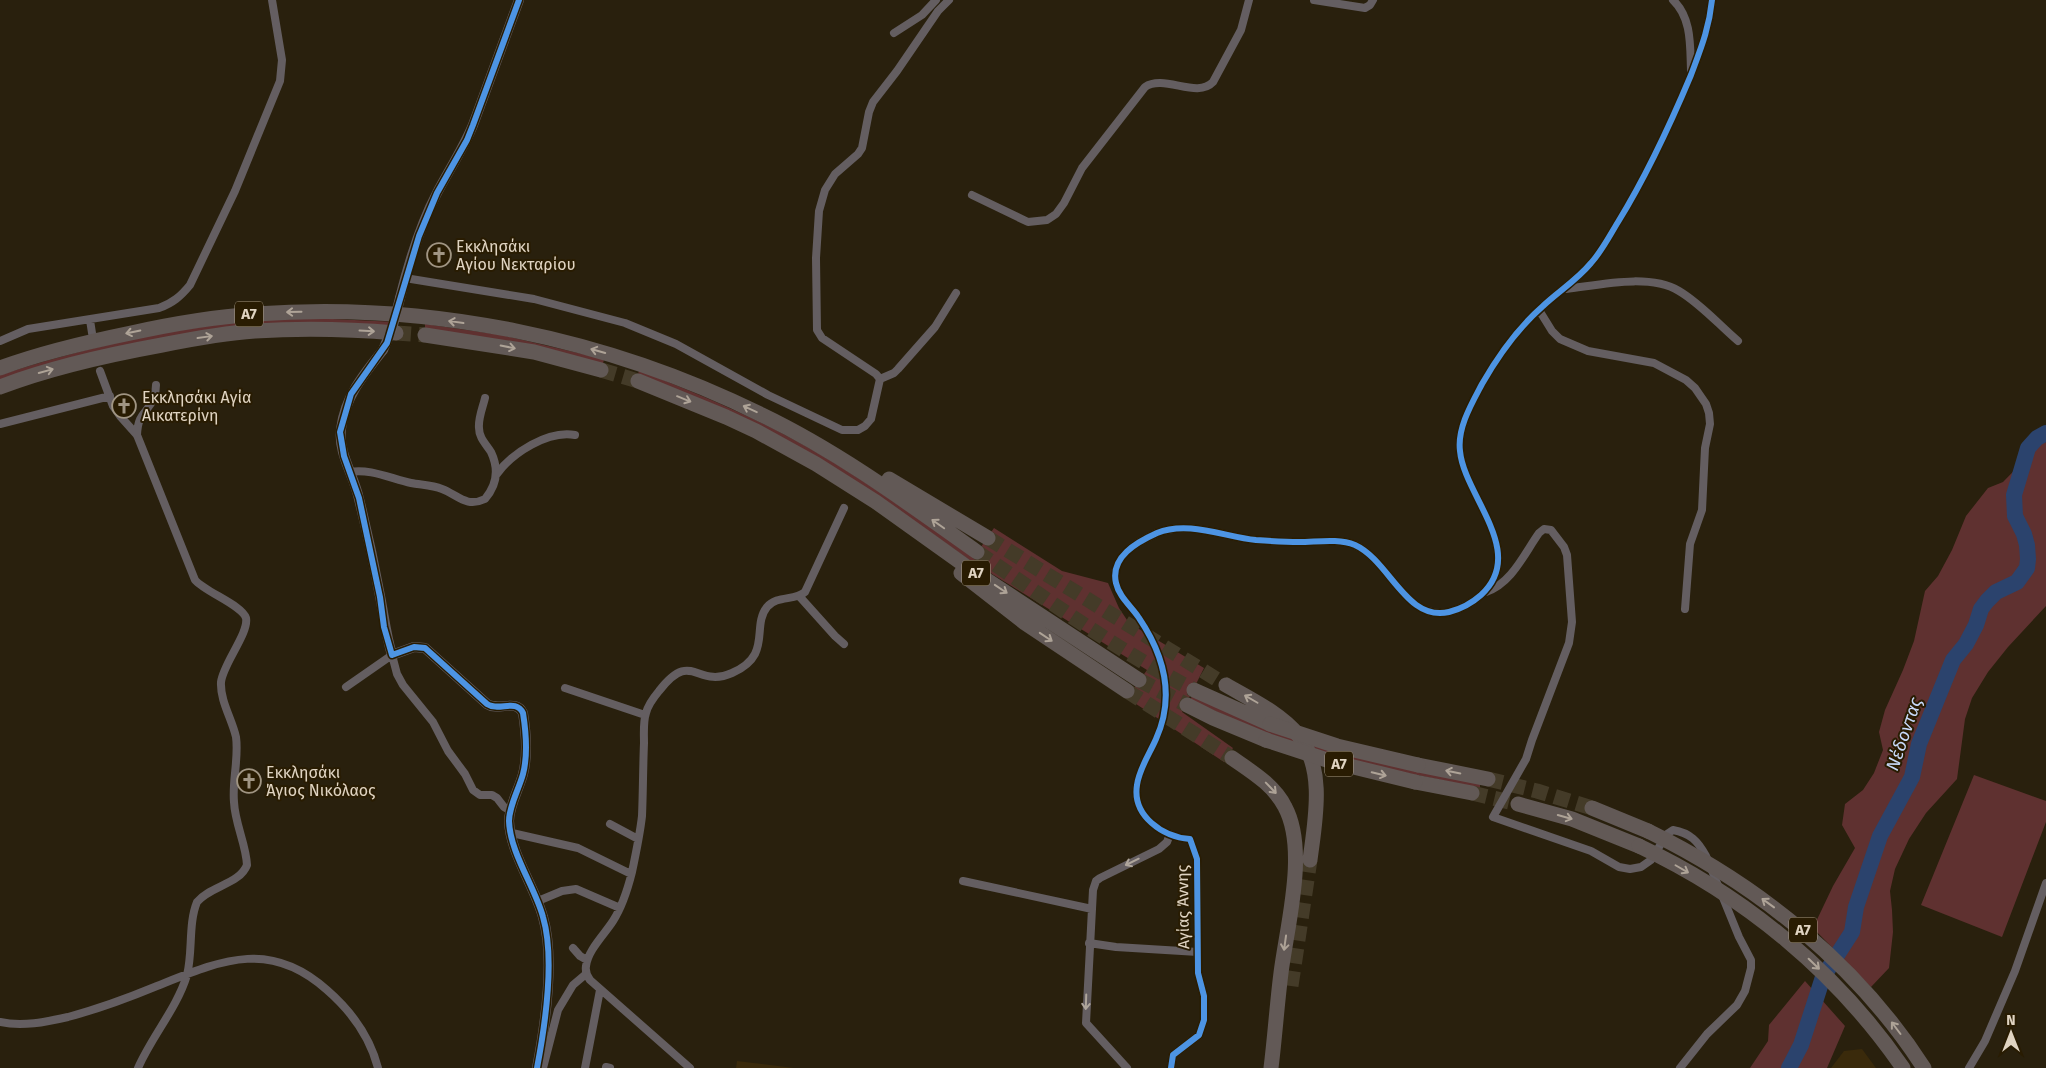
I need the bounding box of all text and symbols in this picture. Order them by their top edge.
place label: Εκκλησάκι Αγίου Νεκταρίου [456,237,576,274]
church icon: Εκκλησάκι Αγίου Νεκταρίου [426,242,452,268]
road number: Α7 [235,302,263,326]
one-way arrow [286,307,302,317]
one-way arrow [448,316,464,326]
one-way arrow [359,326,375,335]
one-way arrow [125,328,141,338]
one-way arrow [197,332,213,342]
one-way arrow [500,343,516,353]
one-way arrow [591,345,607,355]
one-way arrow [38,366,54,375]
place label: Εκκλησάκι Αγία Αικατερίνη [142,388,251,425]
church icon: Εκκλησάκι Αγία Αικατερίνη [111,393,137,419]
one-way arrow [676,395,691,404]
one-way arrow [743,404,758,413]
one-way arrow [931,519,945,529]
road number: Α7 [962,560,990,586]
one-way arrow [994,584,1008,594]
one-way arrow [1039,632,1053,642]
one-way arrow [1244,694,1258,704]
water label: Νέδoντας [1881,694,1927,774]
road number: Α7 [1325,752,1353,776]
place label: Εκκλησάκι Άγιος Νικόλαος [266,763,376,800]
one-way arrow [1446,766,1462,776]
church icon: Εκκλησάκι Άγιος Νικόλαος [236,768,262,794]
one-way arrow [1371,770,1387,779]
one-way arrow [1264,782,1277,794]
one-way arrow [1557,813,1573,823]
one-way arrow [1125,857,1140,867]
street label: Αγίας Άννης [1173,864,1193,949]
one-way arrow [1675,864,1689,874]
one-way arrow [1761,898,1775,908]
road number: Α7 [1789,918,1817,942]
one-way arrow [1280,935,1290,951]
one-way arrow [1807,958,1820,970]
one-way arrow [1082,994,1091,1010]
north arrow [1986,1008,2036,1058]
text: N [2006,1012,2016,1029]
one-way arrow [1891,1021,1901,1035]

